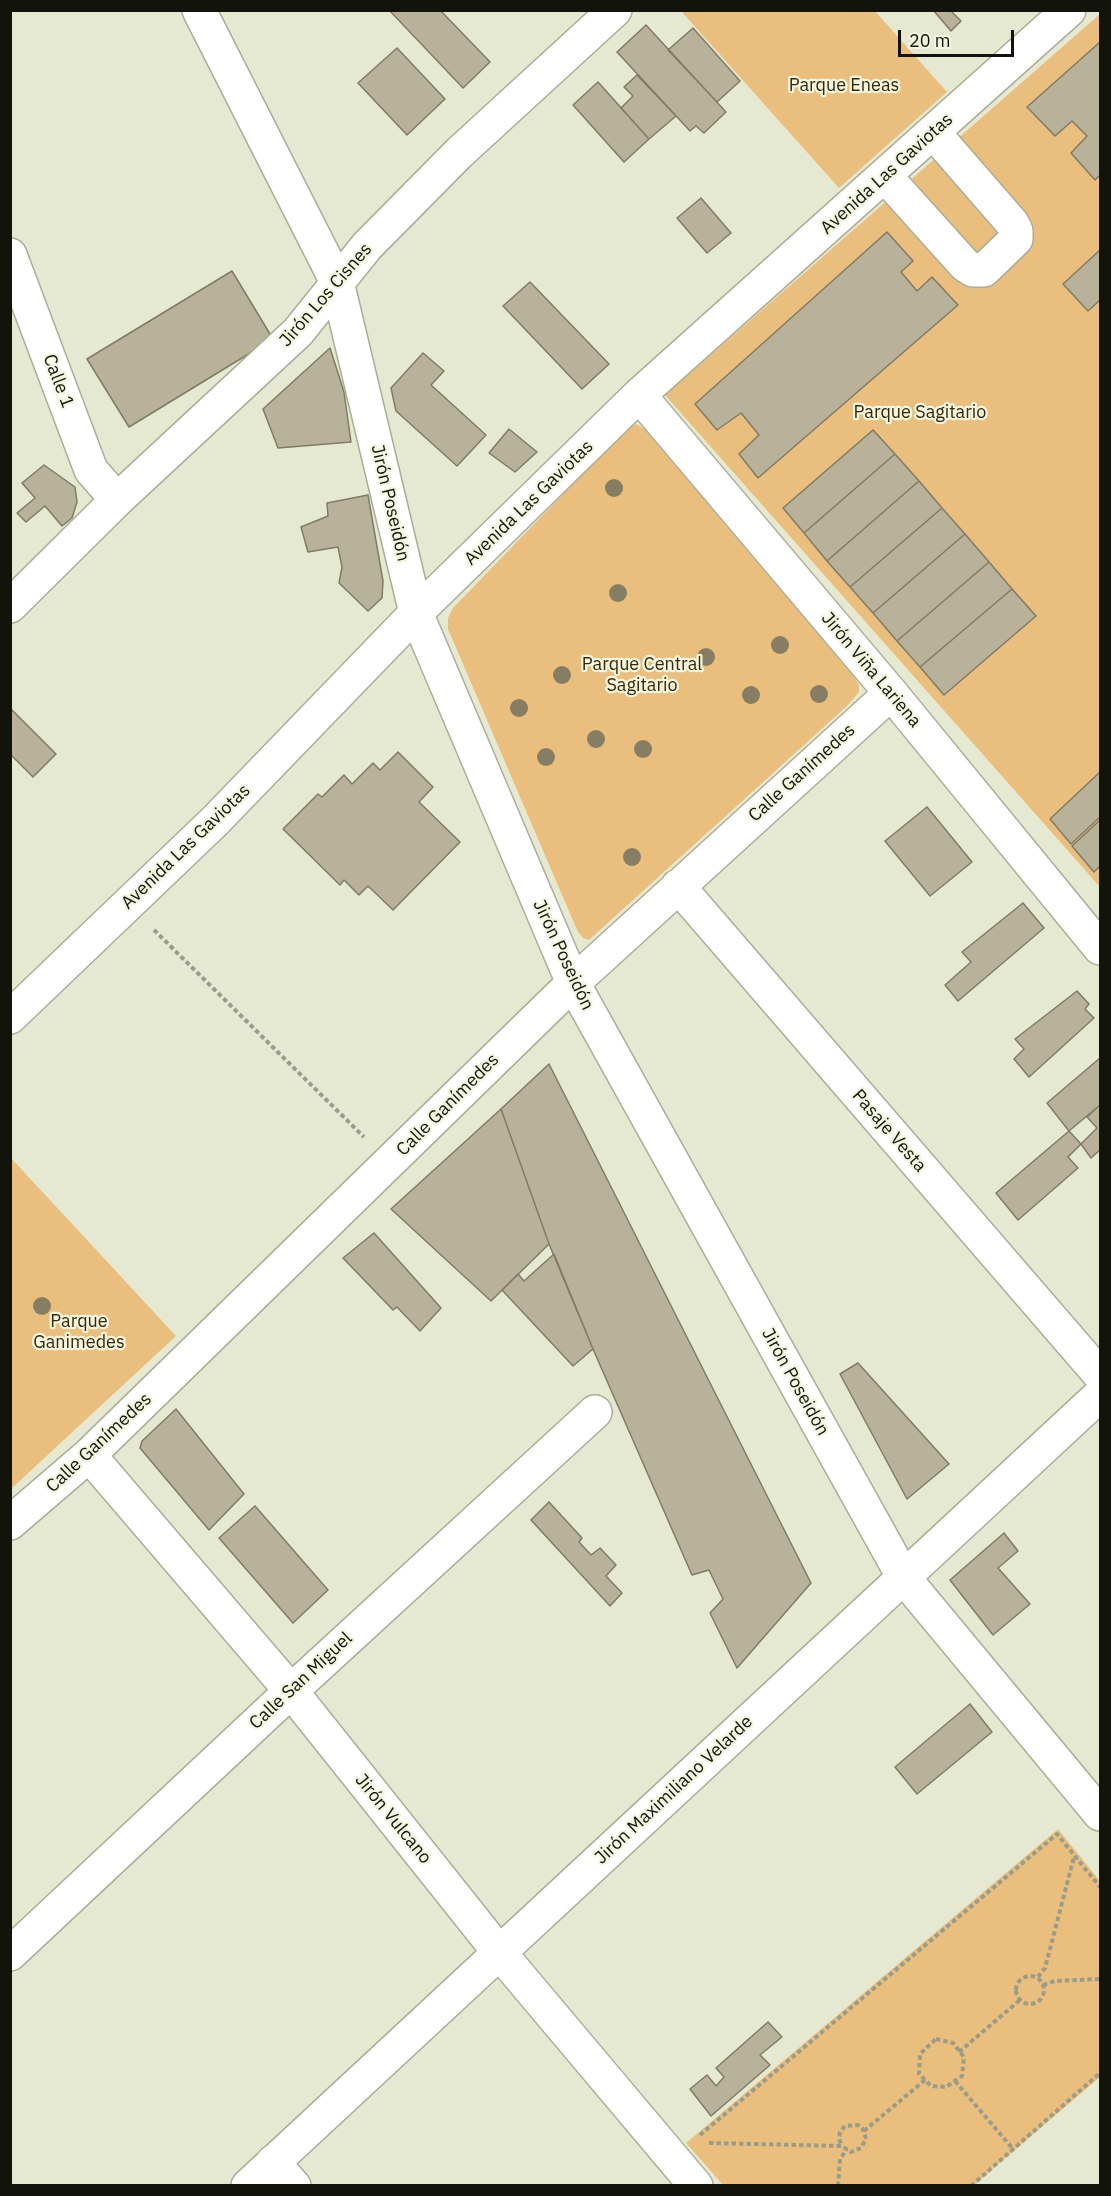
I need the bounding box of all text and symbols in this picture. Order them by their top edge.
scale bar [901,18,1016,56]
text: 20 m [909,29,951,52]
park label: Parque Eneas [789,75,899,97]
street label: Avenida Las Gaviotas [816,109,958,239]
street label: Jirón Los Cisnes [275,239,377,351]
street label: Calle 1 [38,351,78,411]
park label: Parque Sagitario [854,402,986,424]
street label: Avenida Las Gaviotas [460,436,598,570]
street label: Jirón Poseidón [366,442,414,564]
street label: Jirón Viña Lariena [817,608,925,732]
park label: Parque Central Sagitario [582,654,702,696]
street label: Calle Ganímedes [744,719,860,827]
street label: Avenida Las Gaviotas [117,780,255,914]
street label: Jirón Poseidón [528,896,598,1014]
street label: Calle Ganímedes [392,1049,504,1161]
street label: Pasaje Vesta [847,1085,931,1177]
park label: Parque Ganimedes [33,1311,125,1354]
street label: Jirón Poseidón [757,1325,833,1439]
street label: Calle Ganímedes [42,1389,156,1497]
street label: Calle San Miguel [245,1628,357,1734]
street label: Jirón Maximiliano Velarde [591,1711,757,1869]
street label: Jirón Vulcano [350,1770,436,1868]

